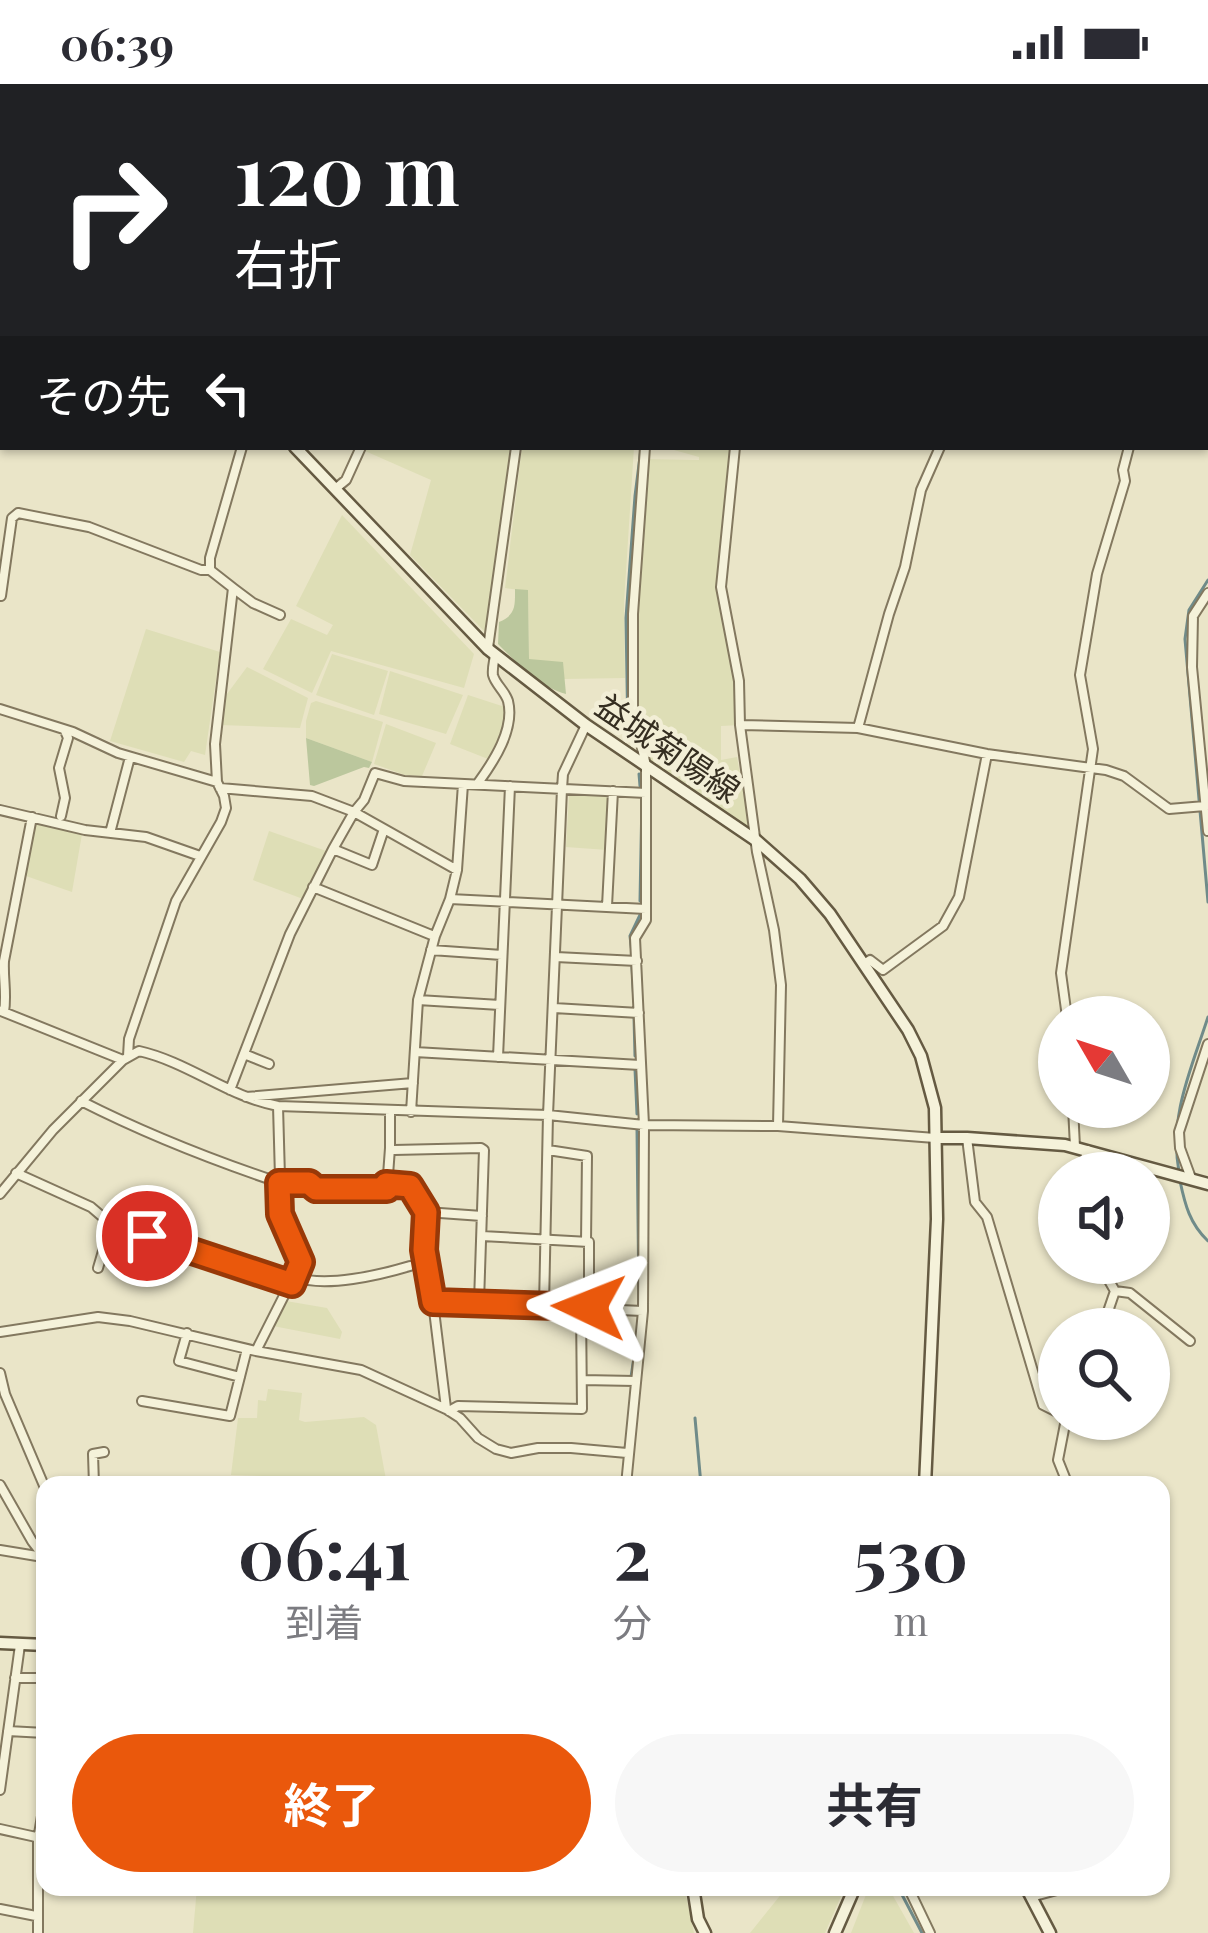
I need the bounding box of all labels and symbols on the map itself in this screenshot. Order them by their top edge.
street label: 益城菊陽線 [588,682,750,811]
north arrow [1038,996,1170,1128]
pin [96,1185,198,1287]
position arrow [526,1244,652,1370]

